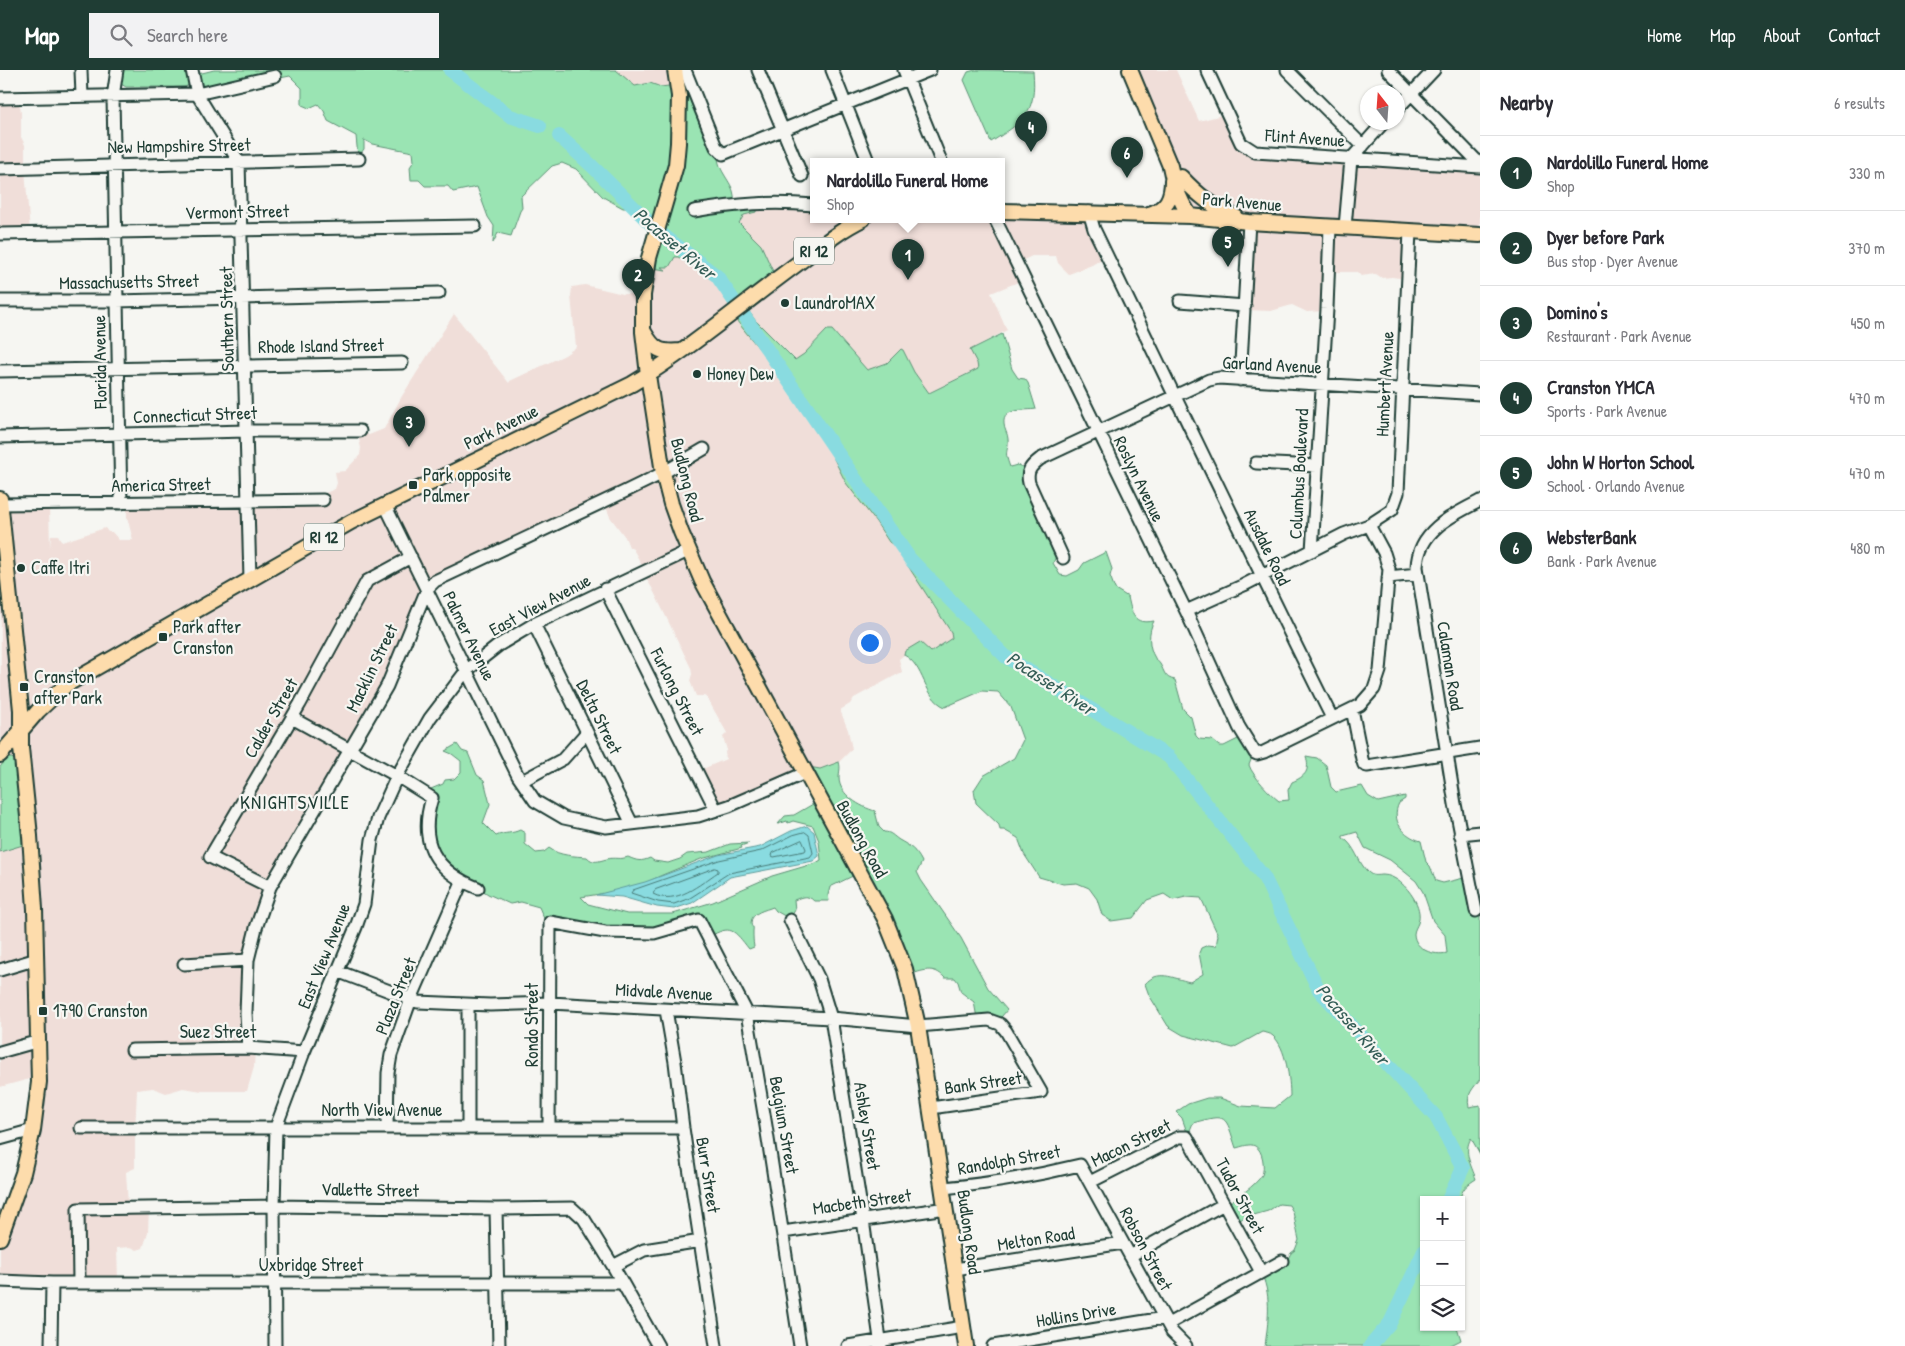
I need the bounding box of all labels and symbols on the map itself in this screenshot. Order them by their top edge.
north arrow [1360,85,1405,130]
pin: 4 [1015,111,1047,152]
street label: Flint Avenue [1263,122,1346,153]
street label: New Hampshire Street [107,132,252,159]
pin: 6 [1111,137,1143,178]
street label: Park Avenue [1201,186,1283,217]
street label: Vermont Street [185,198,290,225]
water label: Pocasset River [628,201,724,287]
pin: 5 [1212,226,1244,267]
road number: RI 12 [794,238,834,265]
pin: 1 [892,239,924,280]
pin: 2 [622,259,654,300]
street label: Southern Street [213,266,240,372]
street label: Massachusetts Street [59,268,200,295]
place label: LaundroMAX [795,290,876,315]
marker: LaundroMAX [779,297,791,309]
street label: Florida Avenue [86,315,113,410]
street label: Humbert Avenue [1369,331,1400,437]
street label: Rhode Island Street [258,332,385,359]
street label: Garland Avenue [1222,349,1322,380]
place label: Honey Dew [707,361,774,386]
marker: Honey Dew [691,368,703,380]
street label: Park Avenue [459,398,542,455]
street label: Connecticut Street [132,400,258,429]
pin: 3 [393,406,425,447]
street label: Columbus Boulevard [1283,408,1314,540]
street label: Roslyn Avenue [1108,432,1171,526]
street label: Budlong Road [665,436,710,524]
place label: Park opposite Palmer [423,462,512,508]
street label: America Street [111,471,212,498]
marker: Park opposite Palmer [407,479,419,491]
street label: Ausdale Road [1238,504,1297,589]
road number: RI 12 [304,524,344,551]
place label: Caffe Itri [31,555,90,580]
marker: Caffe Itri [15,562,27,574]
street label: East View Avenue [485,567,595,642]
street label: Palmer Avenue [437,587,502,685]
place label: Park after Cranston [173,614,241,660]
street label: Macklin Street [339,619,404,716]
street label: Calaman Road [1431,620,1470,712]
your location [857,630,883,656]
marker: Park after Cranston [157,631,169,643]
street label: Furlong Street [644,643,711,741]
water label: Pocasset River [1002,645,1102,723]
place label: Cranston after Park [34,664,103,710]
street label: Calder Street [238,672,304,762]
street label: Delta Street [571,675,629,759]
marker: Cranston after Park [18,681,30,693]
district label: KNIGHTSVILLE [240,789,350,815]
street label: Budlong Road [831,795,894,882]
street label: East View Avenue [291,899,356,1012]
street label: Plaza Street [369,953,423,1038]
street label: Midvale Avenue [615,976,713,1007]
water label: Pocasset River [1310,978,1397,1072]
street label: Rondo Street [519,982,544,1067]
place label: 1790 Cranston [53,998,148,1023]
marker: 1790 Cranston [37,1005,49,1017]
street label: Suez Street [180,1019,257,1044]
street label: Bank Street [943,1065,1024,1100]
street label: Belgium Street [764,1074,806,1176]
street label: Ashley Street [848,1080,887,1173]
street label: North View Avenue [321,1097,443,1122]
street label: Macon Street [1087,1112,1176,1173]
street label: Burr Street [690,1135,727,1215]
street label: Randolph Street [956,1138,1063,1181]
street label: Tudor Street [1210,1153,1271,1239]
street label: Vallette Street [321,1176,420,1203]
street label: Macbeth Street [811,1182,914,1221]
street label: Budlong Road [951,1188,988,1276]
street label: Robson Street [1114,1203,1179,1296]
street label: Melton Road [996,1220,1076,1257]
street label: Uxbridge Street [259,1252,364,1277]
street label: Hollins Drive [1034,1296,1118,1333]

